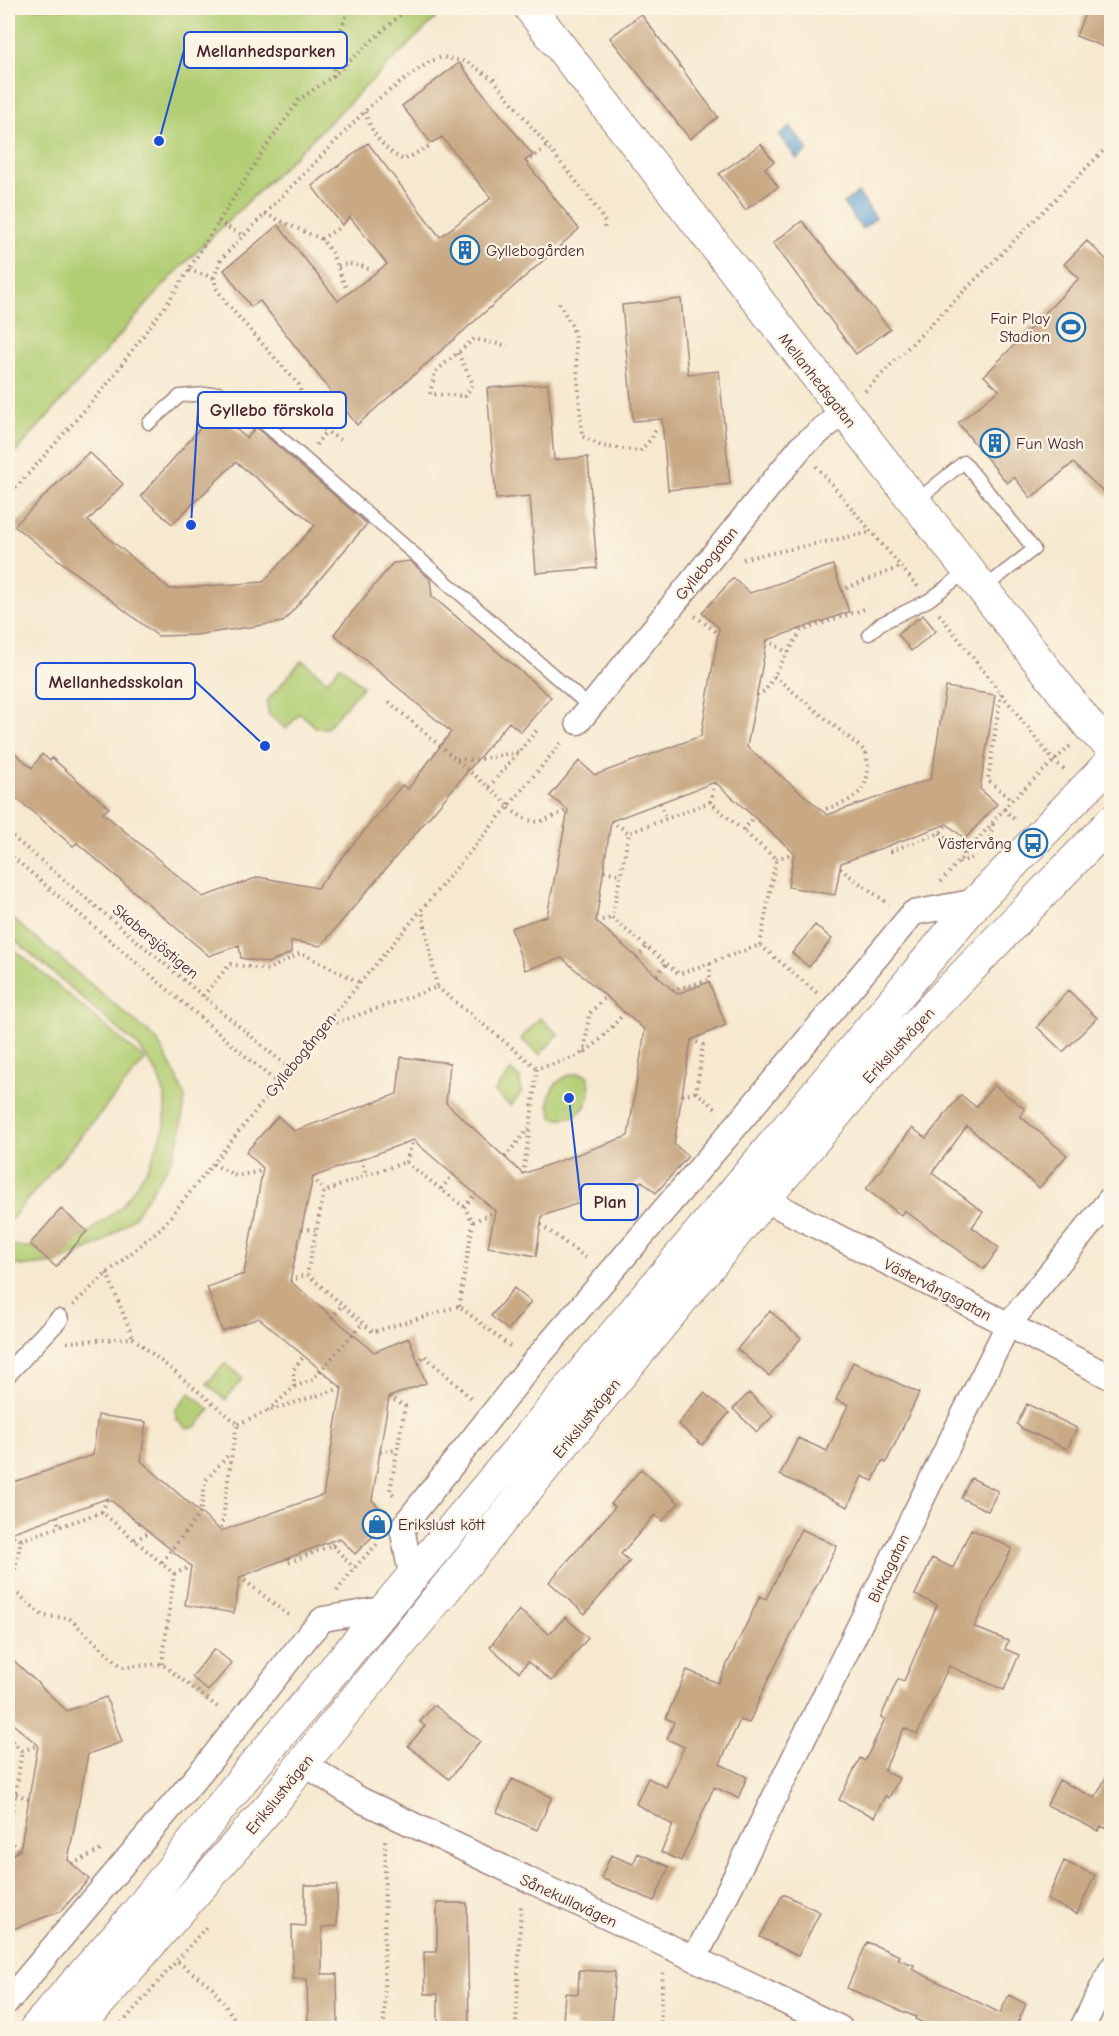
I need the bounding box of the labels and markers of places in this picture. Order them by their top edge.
callout: Mellanhedsparken [184,32,347,68]
building icon: Gyllebogården [449,234,481,266]
place label: Gyllebogården [486,242,585,260]
place label: Fair Play Stadion [990,310,1051,346]
sports icon: Fair Play Stadion [1055,311,1087,343]
callout: Gyllebo förskola [198,392,346,428]
building icon: Fun Wash [979,427,1011,459]
place label: Fun Wash [1016,435,1084,453]
callout: Mellanhedsskolan [36,663,195,699]
bus stop icon: Västervång [1017,827,1049,859]
place label: Västervång [938,835,1012,853]
callout: Plan [581,1184,638,1220]
shop icon: Erikslust kött [361,1508,393,1540]
place label: Erikslust kött [398,1516,486,1534]

